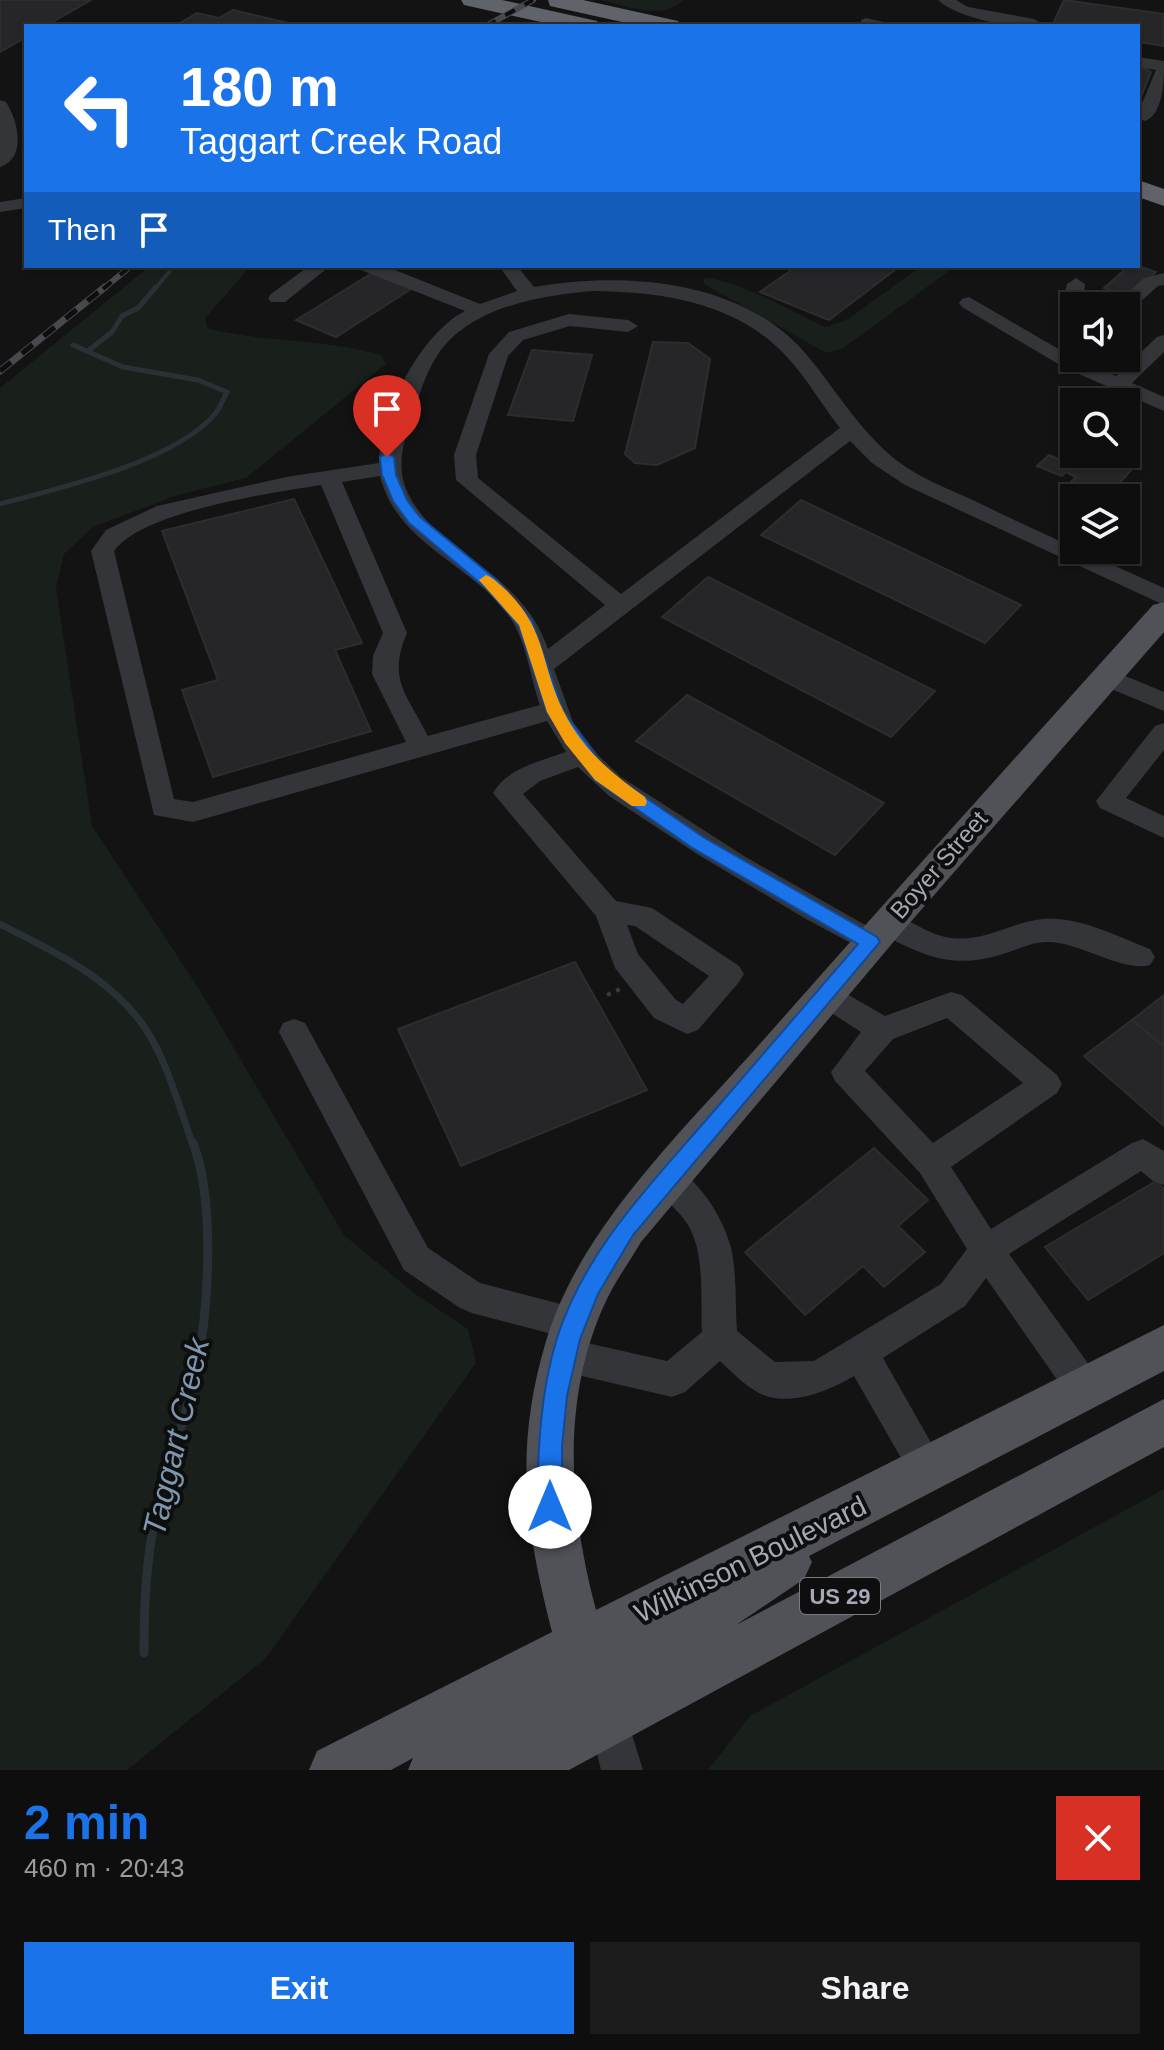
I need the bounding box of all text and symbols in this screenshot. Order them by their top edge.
text: 180 m [180,55,339,118]
icon: left [48,56,152,160]
text: Taggart Creek Road [180,121,502,162]
icon: arrive [132,208,176,252]
text: Then [48,213,116,246]
map controls [1060,292,1140,564]
button: sound [1060,292,1140,372]
pin [353,375,421,457]
icon: arrive [365,387,409,431]
button: search [1060,388,1140,468]
button: layers [1060,484,1140,564]
street label: Boyer Street [885,805,993,924]
water label: Taggart Creek [136,1333,217,1539]
position arrow [508,1465,592,1549]
street label: Wilkinson Boulevard [629,1490,871,1629]
road number: US 29 [800,1578,880,1614]
text: 2 min [24,1796,149,1849]
button: close [1056,1796,1140,1880]
text: 460 m · 20:43 [24,1853,184,1883]
button: Exit [24,1942,574,2034]
button: Share [590,1942,1140,2034]

